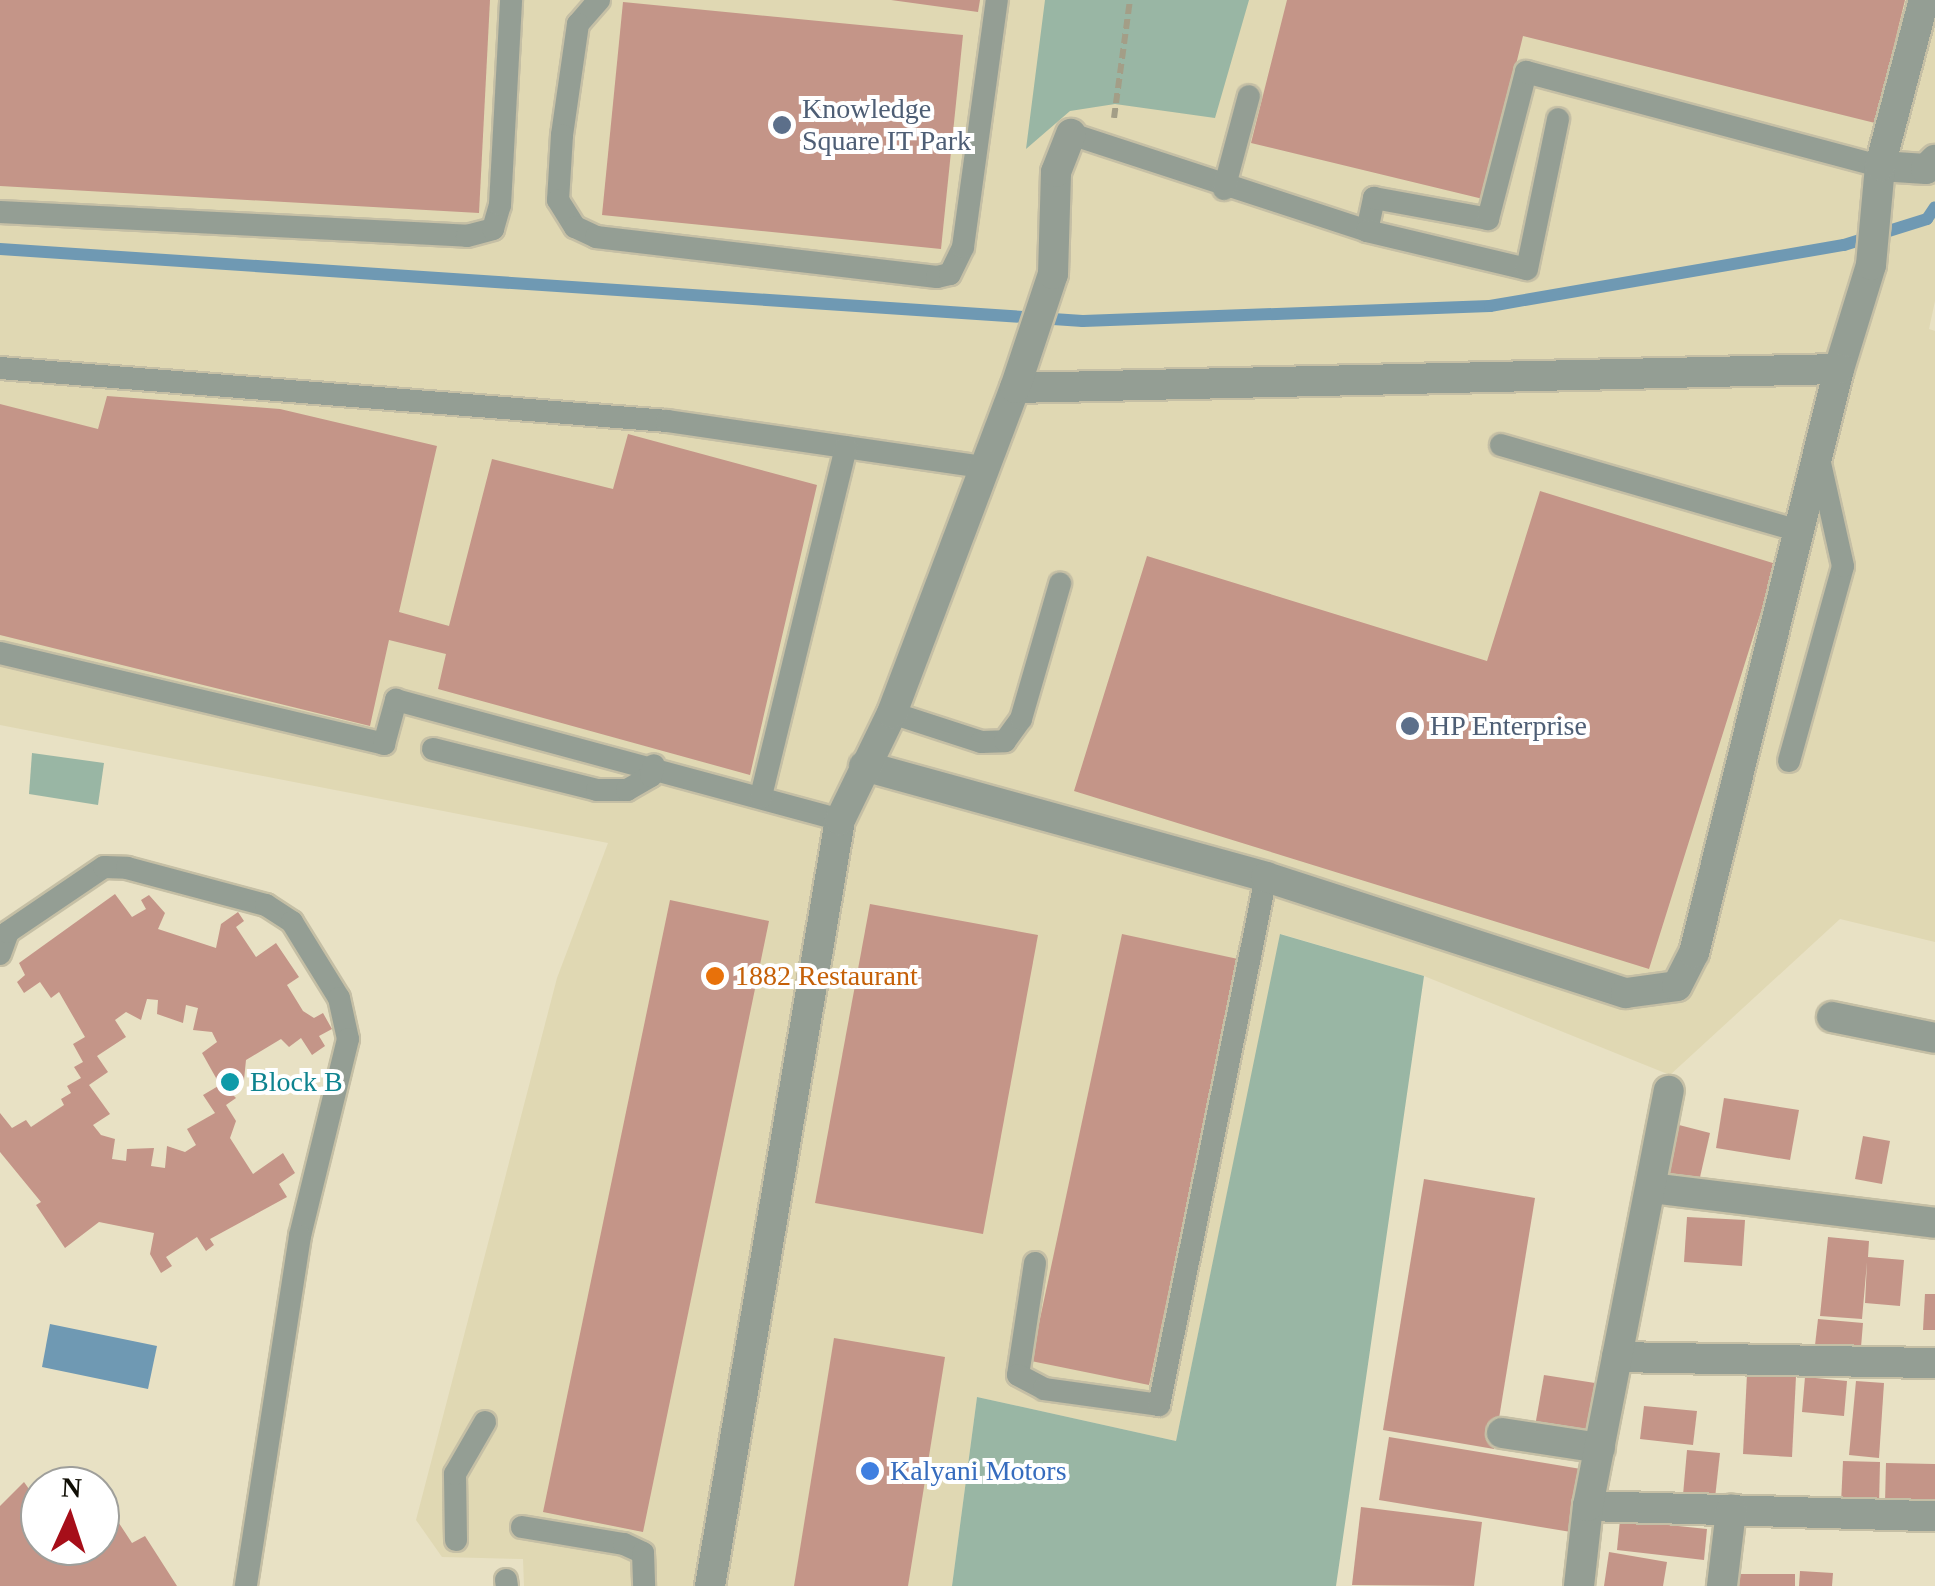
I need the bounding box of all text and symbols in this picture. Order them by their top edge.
place label: Knowledge Square IT Park [802,92,972,158]
marker: Knowledge Square IT Park [771,114,793,136]
place label: HP Enterprise [1430,709,1588,743]
marker: HP Enterprise [1399,715,1421,737]
place label: 1882 Restaurant [735,959,918,993]
marker: 1882 Restaurant [704,965,726,987]
place label: Block B [250,1065,343,1099]
marker: Block B [219,1071,241,1093]
place label: Kalyani Motors [890,1454,1067,1488]
marker: Kalyani Motors [859,1460,881,1482]
north arrow [20,1466,120,1566]
text: N [61,1472,82,1504]

